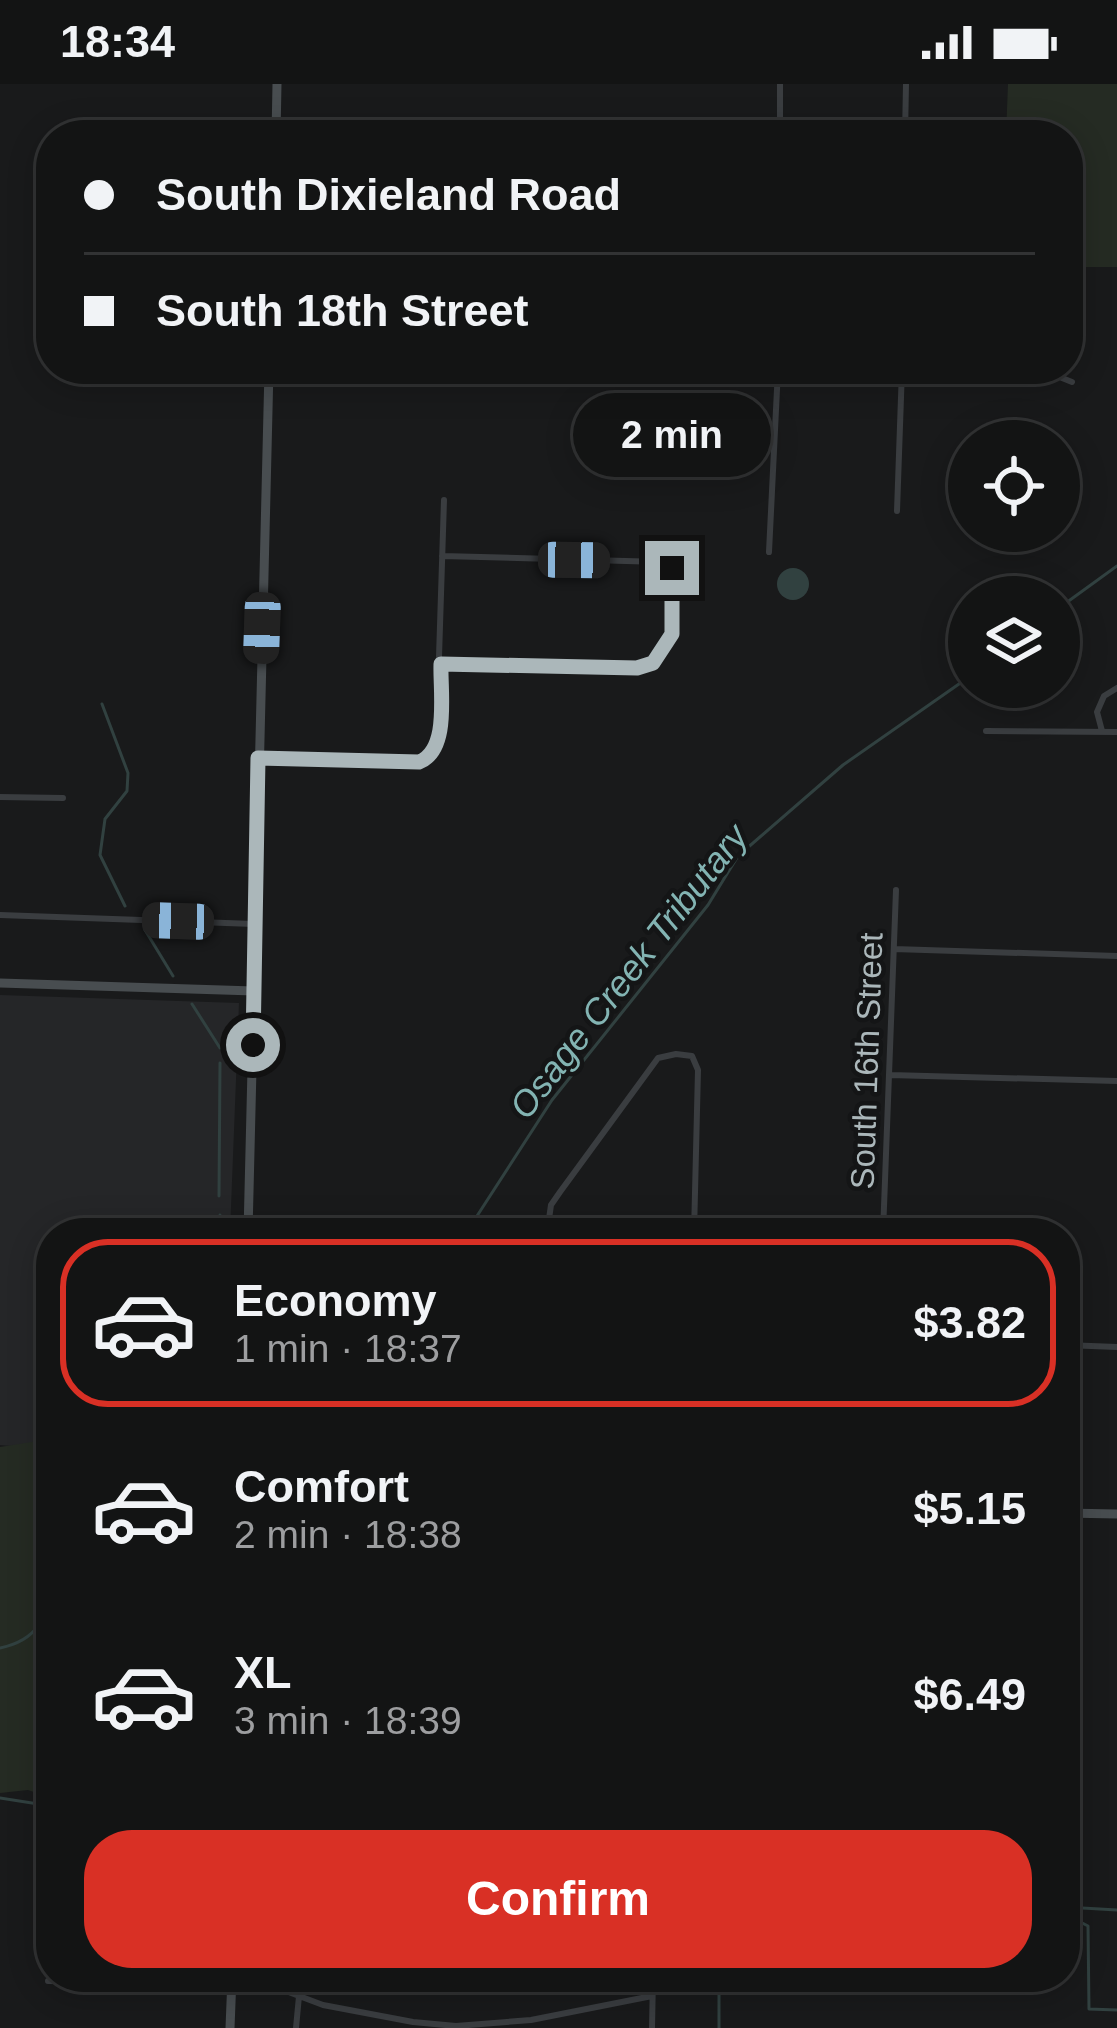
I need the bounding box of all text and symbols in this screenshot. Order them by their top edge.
text: 18:34 [60,16,175,67]
text: South Dixieland Road [156,169,621,220]
text: South 18th Street [156,285,529,336]
callout: 2 min [573,394,771,478]
text: 2 min [621,413,723,456]
map controls [948,420,1080,708]
button: locate [948,420,1080,552]
car [538,541,610,579]
route end [645,541,699,595]
button: layers [948,576,1080,708]
car [243,591,281,665]
water label: Osage Creek Tributary [501,815,757,1126]
car [141,902,215,940]
street label: South 16th Street [844,932,889,1190]
route start [226,1018,280,1072]
icon: car [90,1269,198,1377]
text: Economy [234,1275,437,1326]
text: $3.82 [913,1297,1026,1348]
text: 1 min · 18:37 [234,1327,462,1370]
icon: car [90,1455,198,1563]
text: Comfort [234,1461,409,1512]
text: $5.15 [913,1483,1026,1534]
text: 2 min · 18:38 [234,1513,462,1556]
icon: car [90,1641,198,1749]
text: XL [234,1647,292,1698]
text: $6.49 [913,1669,1026,1720]
text: 3 min · 18:39 [234,1699,462,1742]
button: Confirm [84,1830,1032,1968]

